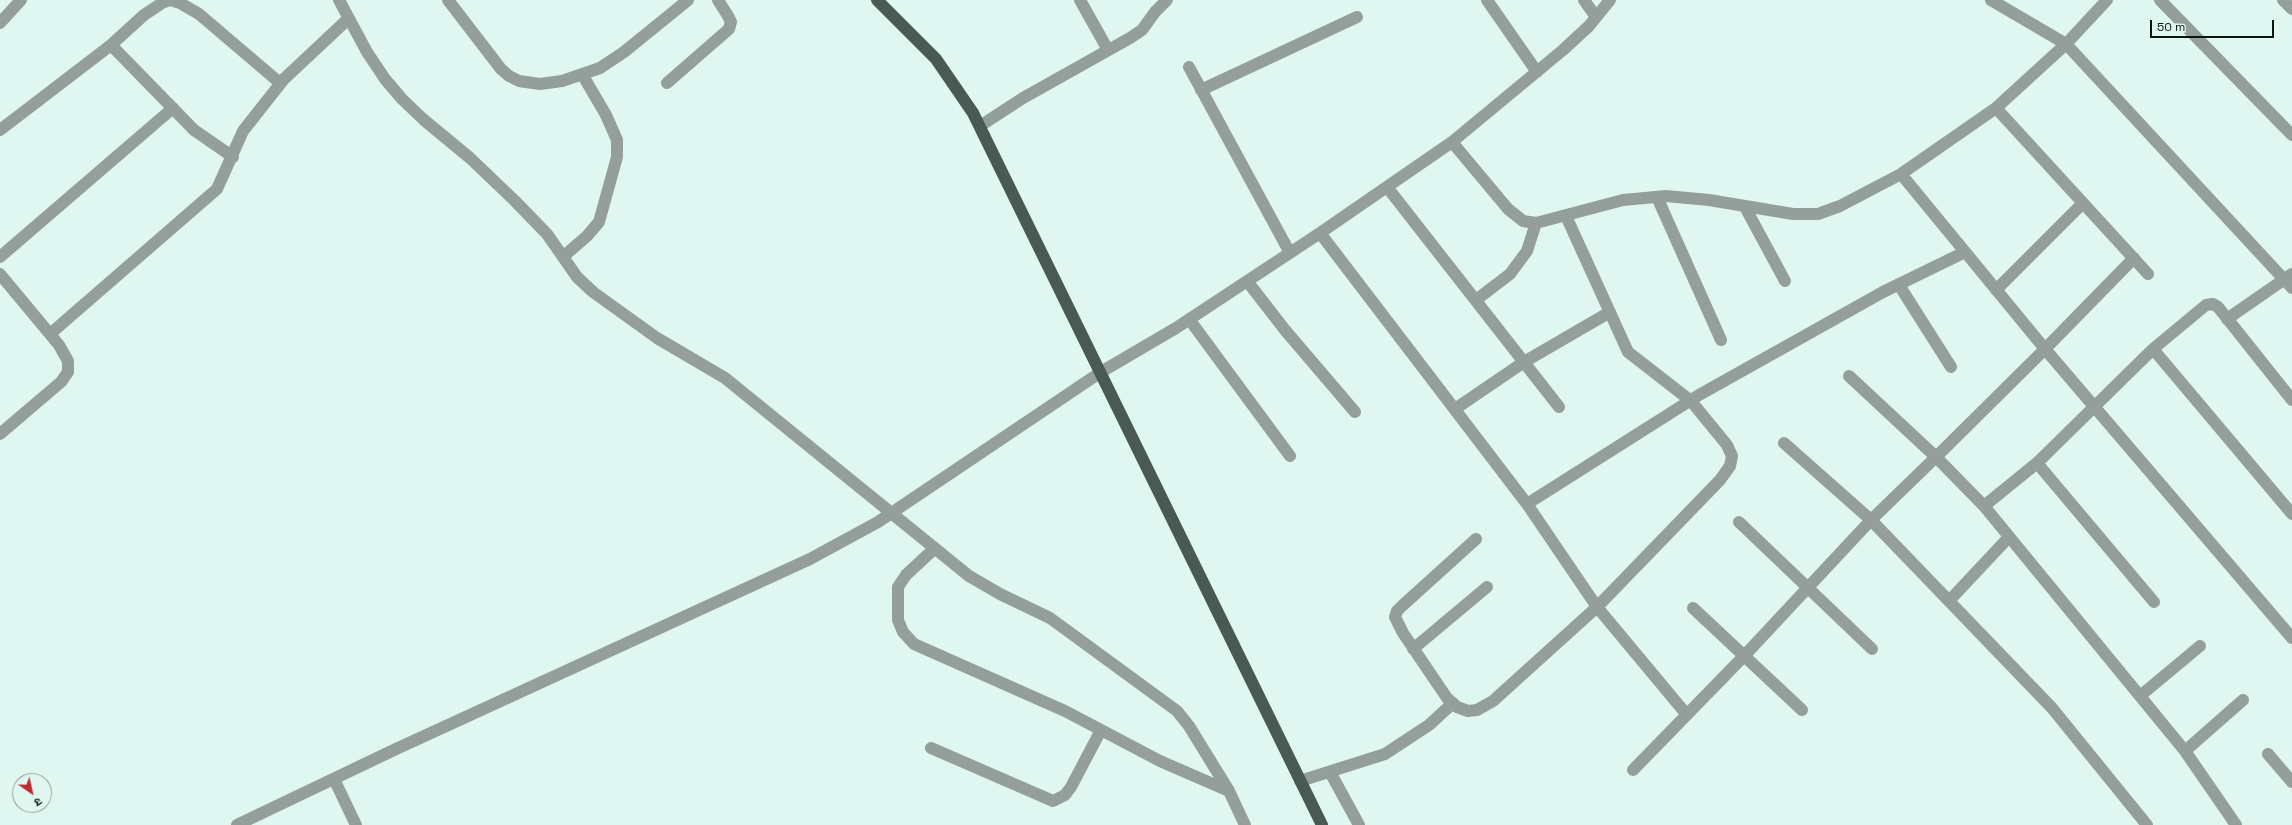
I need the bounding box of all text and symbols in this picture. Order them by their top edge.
scale bar [2152,12,2276,38]
text: 50 m [2157,19,2185,35]
north arrow [12,773,52,813]
text: उ [32,795,45,810]

